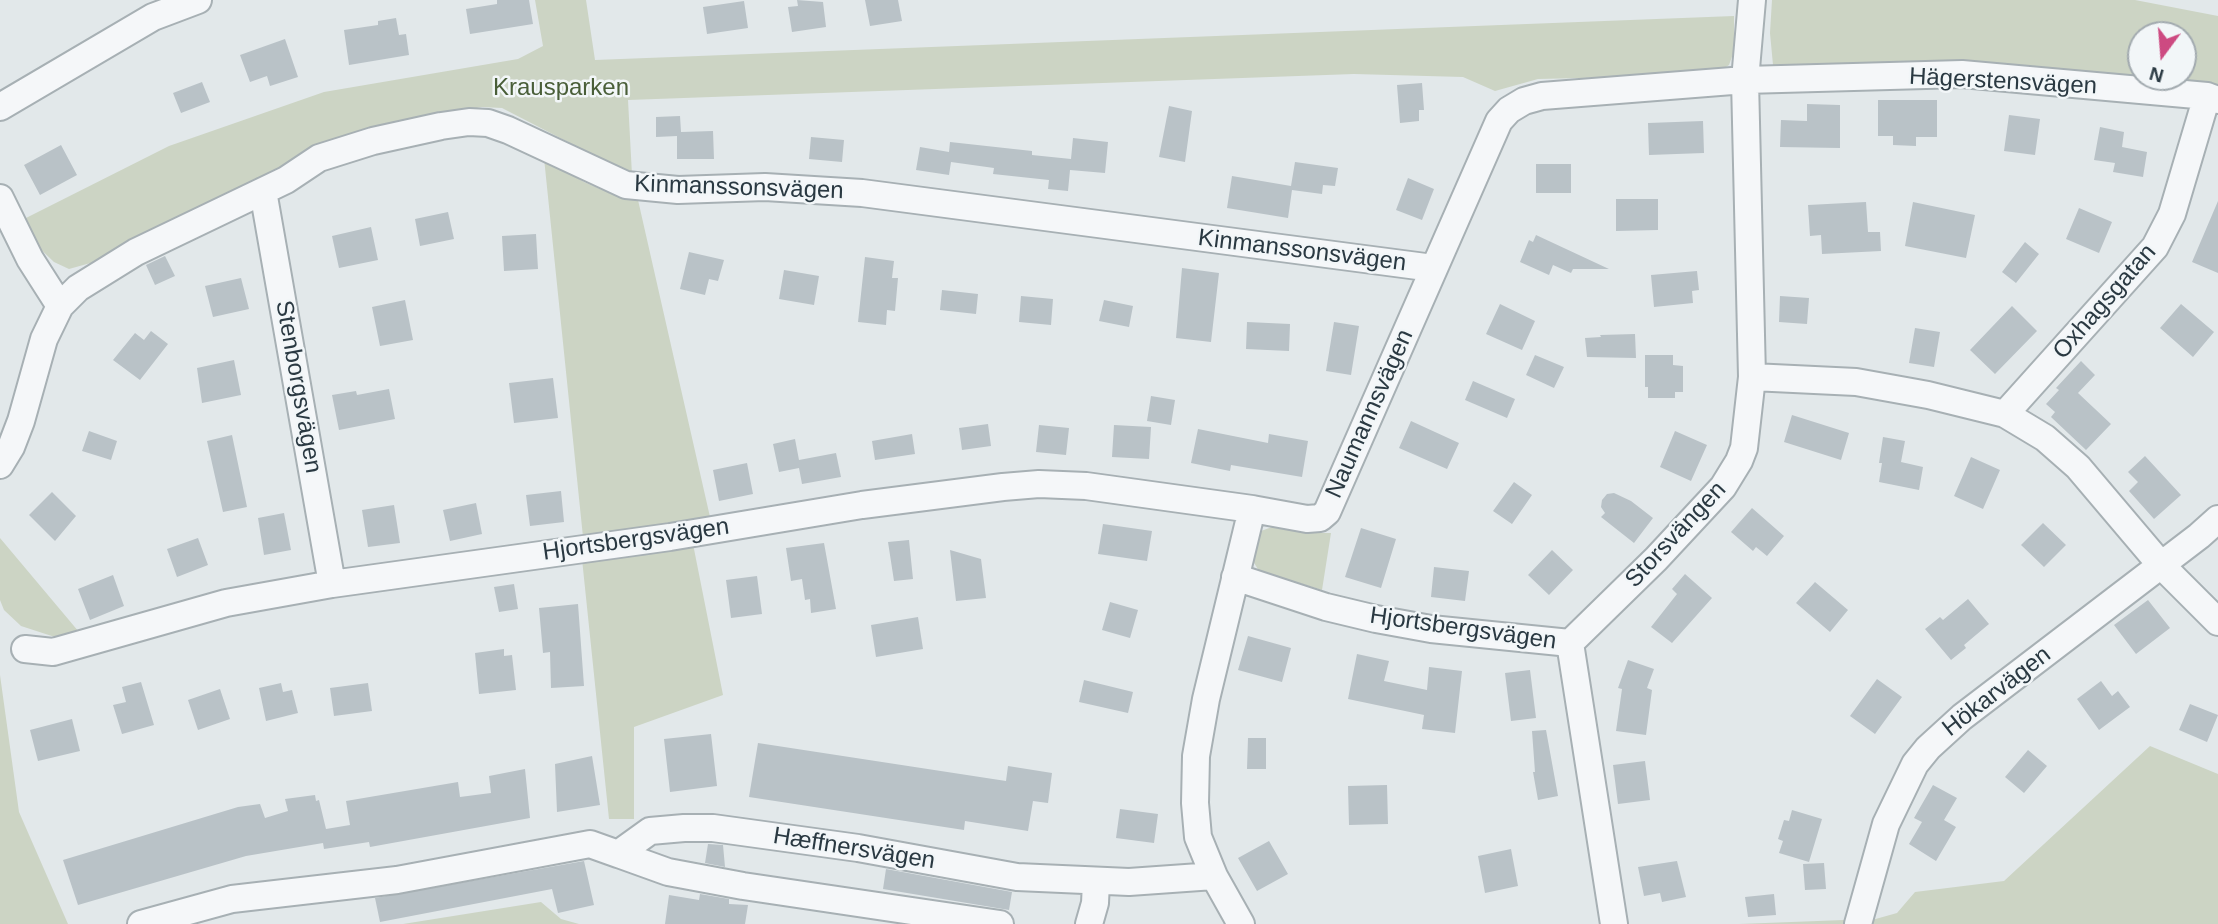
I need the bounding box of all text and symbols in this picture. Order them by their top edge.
north arrow [2127,21,2197,91]
street label: Hägerstensvägen [1908,63,2098,101]
text: N [2147,63,2166,87]
park label: Krausparken [493,74,629,102]
street label: Kinmanssonsvägen [634,170,844,206]
street label: Kinmanssonsvägen [1196,224,1408,278]
street label: Oxhagsgatan [2047,239,2163,365]
street label: Stenborgsvägen [269,298,327,476]
street label: Naumannsvägen [1320,325,1420,503]
street label: Storsvängen [1620,476,1732,594]
street label: Hjortsbergsvägen [541,513,731,567]
street label: Hjortsbergsvägen [1368,602,1558,656]
street label: Hökarvägen [1937,641,2057,743]
street label: Hæffnersvägen [771,822,937,876]

